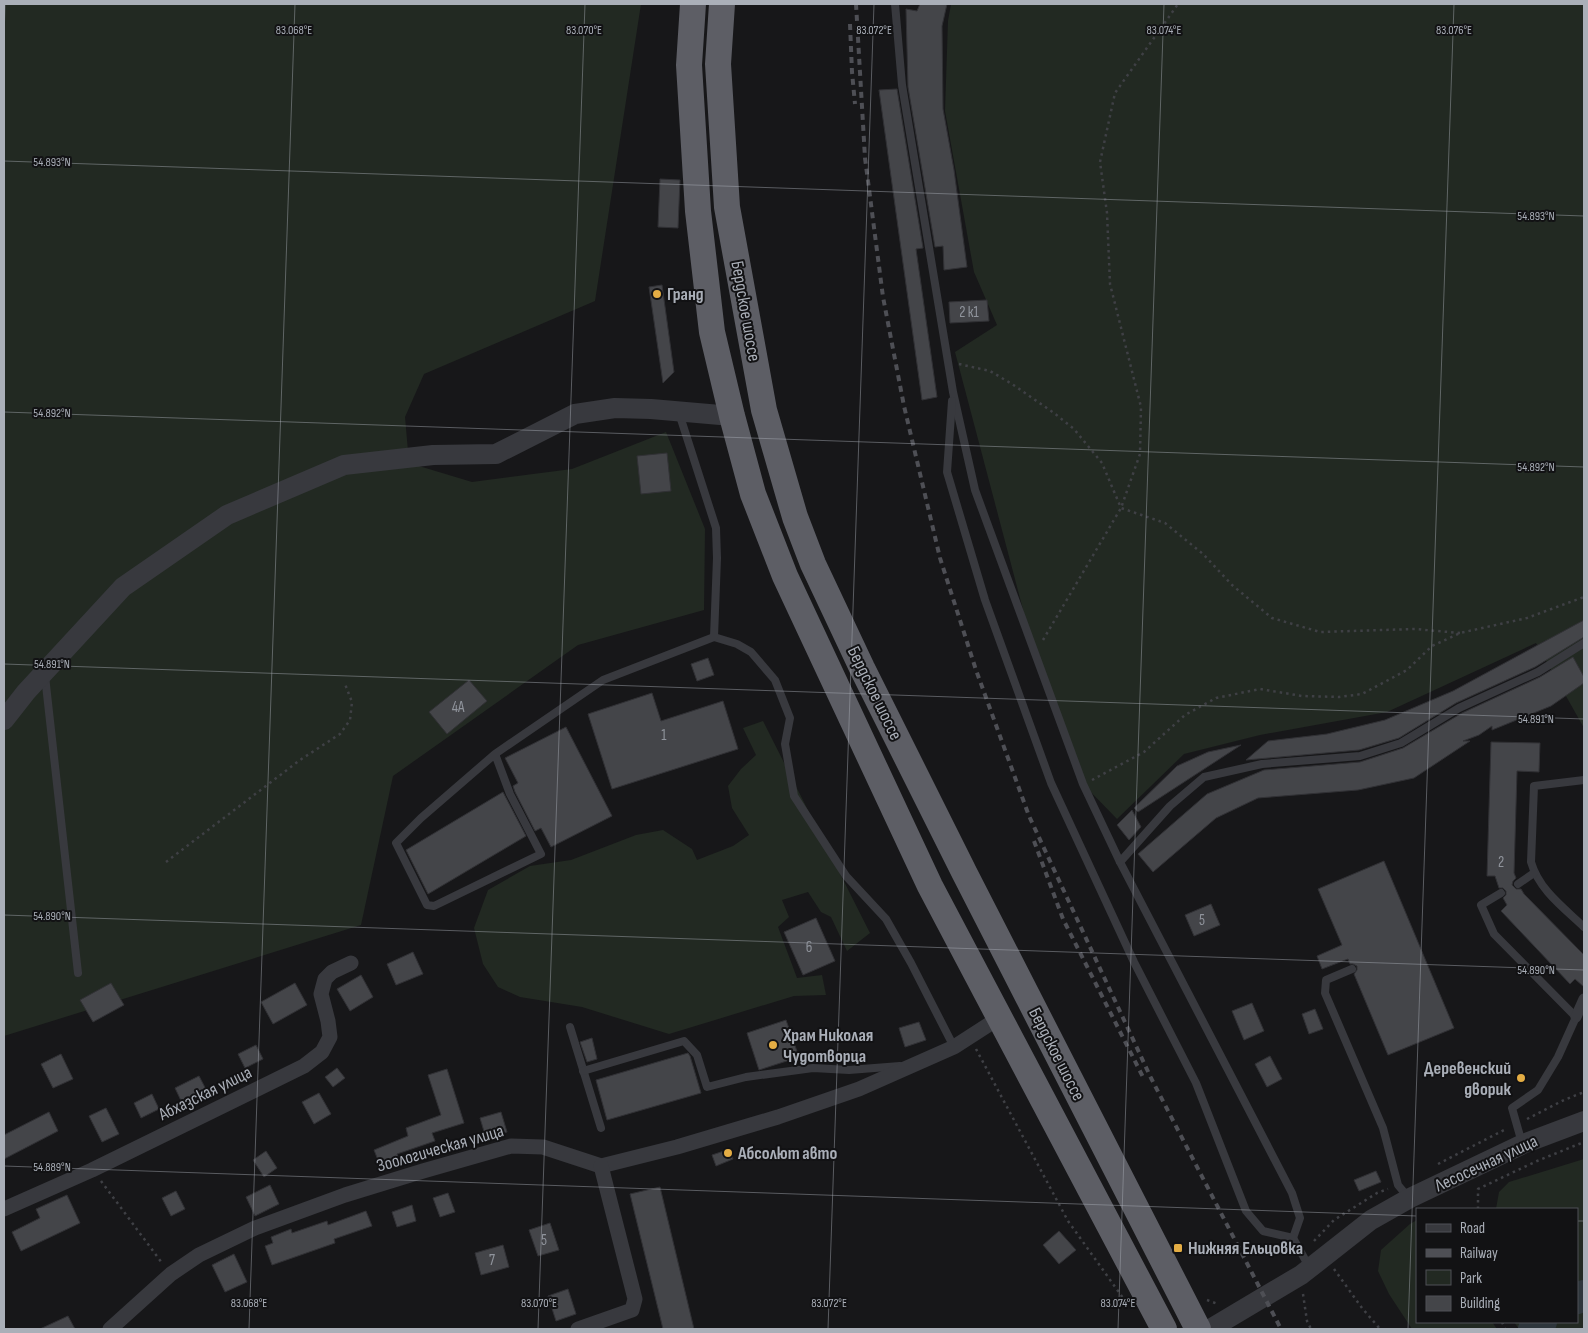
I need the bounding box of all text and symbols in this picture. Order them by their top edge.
text: 83.068°E [276,23,312,38]
text: 83.070°E [566,23,602,38]
text: 83.072°E [856,23,892,38]
text: 83.074°E [1147,23,1181,38]
text: 83.076°E [1436,23,1472,38]
text: 54.893°N [33,155,71,170]
text: 54.893°N [1517,209,1555,224]
street label: Бердское шоссе [726,259,765,363]
place label: Гранд [667,284,704,305]
marker: Гранд [651,288,663,300]
house number: 2 к1 [959,303,979,322]
text: 54.892°N [33,406,71,421]
text: 54.892°N [1517,460,1555,475]
street label: Бердское шоссе [843,643,906,744]
text: 54.891°N [34,657,70,672]
house number: 4А [452,698,465,717]
text: 54.891°N [1518,712,1554,727]
house number: 1 [661,726,667,745]
house number: 2 [1498,853,1504,872]
text: 54.890°N [33,909,71,924]
house number: 5 [1199,911,1205,930]
house number: 6 [806,938,812,957]
text: 54.890°N [1517,963,1555,978]
street label: Бердское шоссе [1024,1004,1089,1104]
place label: Храм Николая Чудотворца [782,1025,873,1067]
marker: Храм Николая Чудотворца [767,1039,779,1051]
place label: Деревенский дворик [1424,1058,1511,1100]
street label: Абхазская улица [154,1062,255,1125]
marker: Деревенский дворик [1515,1072,1527,1084]
street label: Зоологическая улица [374,1120,506,1177]
street label: Лесосечная улица [1431,1131,1541,1197]
place label: Абсолют авто [737,1143,838,1164]
marker: Абсолют авто [722,1147,734,1159]
text: 54.889°N [33,1160,71,1175]
legend [1416,1208,1578,1323]
text: Road [1460,1219,1485,1238]
house number: 5 [541,1231,547,1250]
place label: Нижняя Ельцовка [1188,1238,1303,1259]
marker: Нижняя Ельцовка [1172,1242,1184,1254]
text: Railway [1460,1244,1498,1263]
house number: 7 [489,1251,495,1270]
text: Park [1460,1269,1482,1288]
text: Building [1460,1294,1500,1313]
text: 83.068°E [231,1296,267,1311]
text: 83.070°E [521,1296,557,1311]
text: 83.072°E [811,1296,847,1311]
text: 83.074°E [1101,1296,1135,1311]

